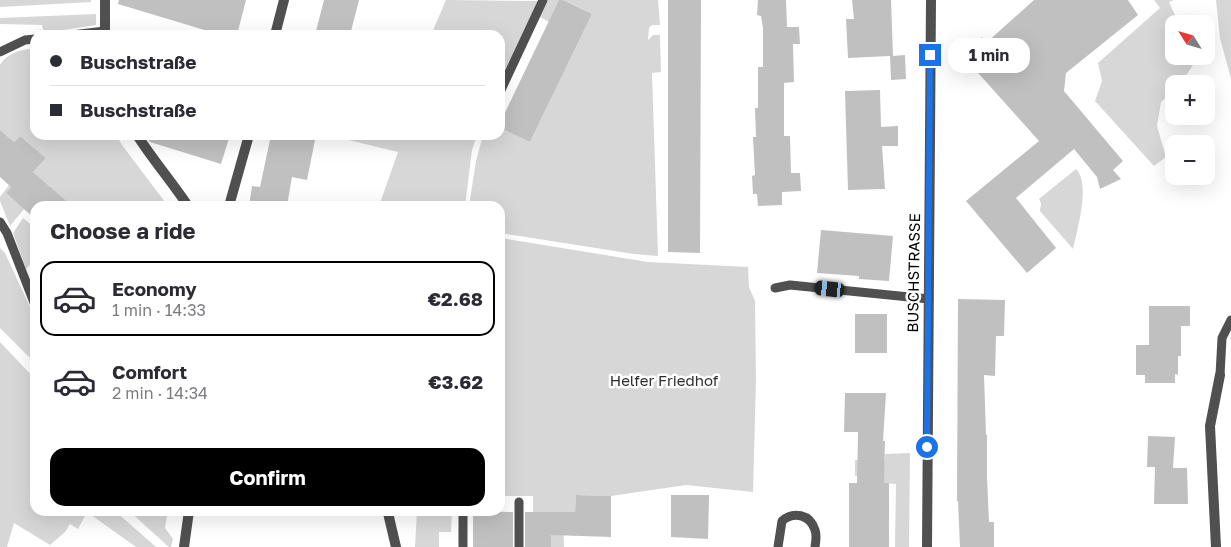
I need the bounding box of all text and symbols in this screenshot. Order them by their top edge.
north arrow [1165,15,1215,65]
map controls [1165,15,1215,185]
callout: 1 min [948,38,1030,72]
route end [919,44,941,66]
text: 1 min [969,45,1009,65]
text: Buschstraße [80,50,197,73]
button: + [1165,75,1215,125]
text: Buschstraße [80,98,197,121]
button: − [1165,135,1215,185]
street label: BUSCHSTRASSE [903,213,923,333]
text: Choose a ride [50,217,196,244]
icon: car [52,276,97,321]
text: Economy [112,277,197,300]
car [814,280,845,298]
text: €2.68 [428,287,483,310]
text: 1 min · 14:33 [112,300,206,320]
icon: car [52,359,97,404]
text: Comfort [112,360,187,383]
text: €3.62 [428,370,483,393]
park label: Helfer Friedhof [610,371,719,389]
text: 2 min · 14:34 [112,383,208,403]
route start [916,436,938,458]
button: Confirm [50,448,485,506]

